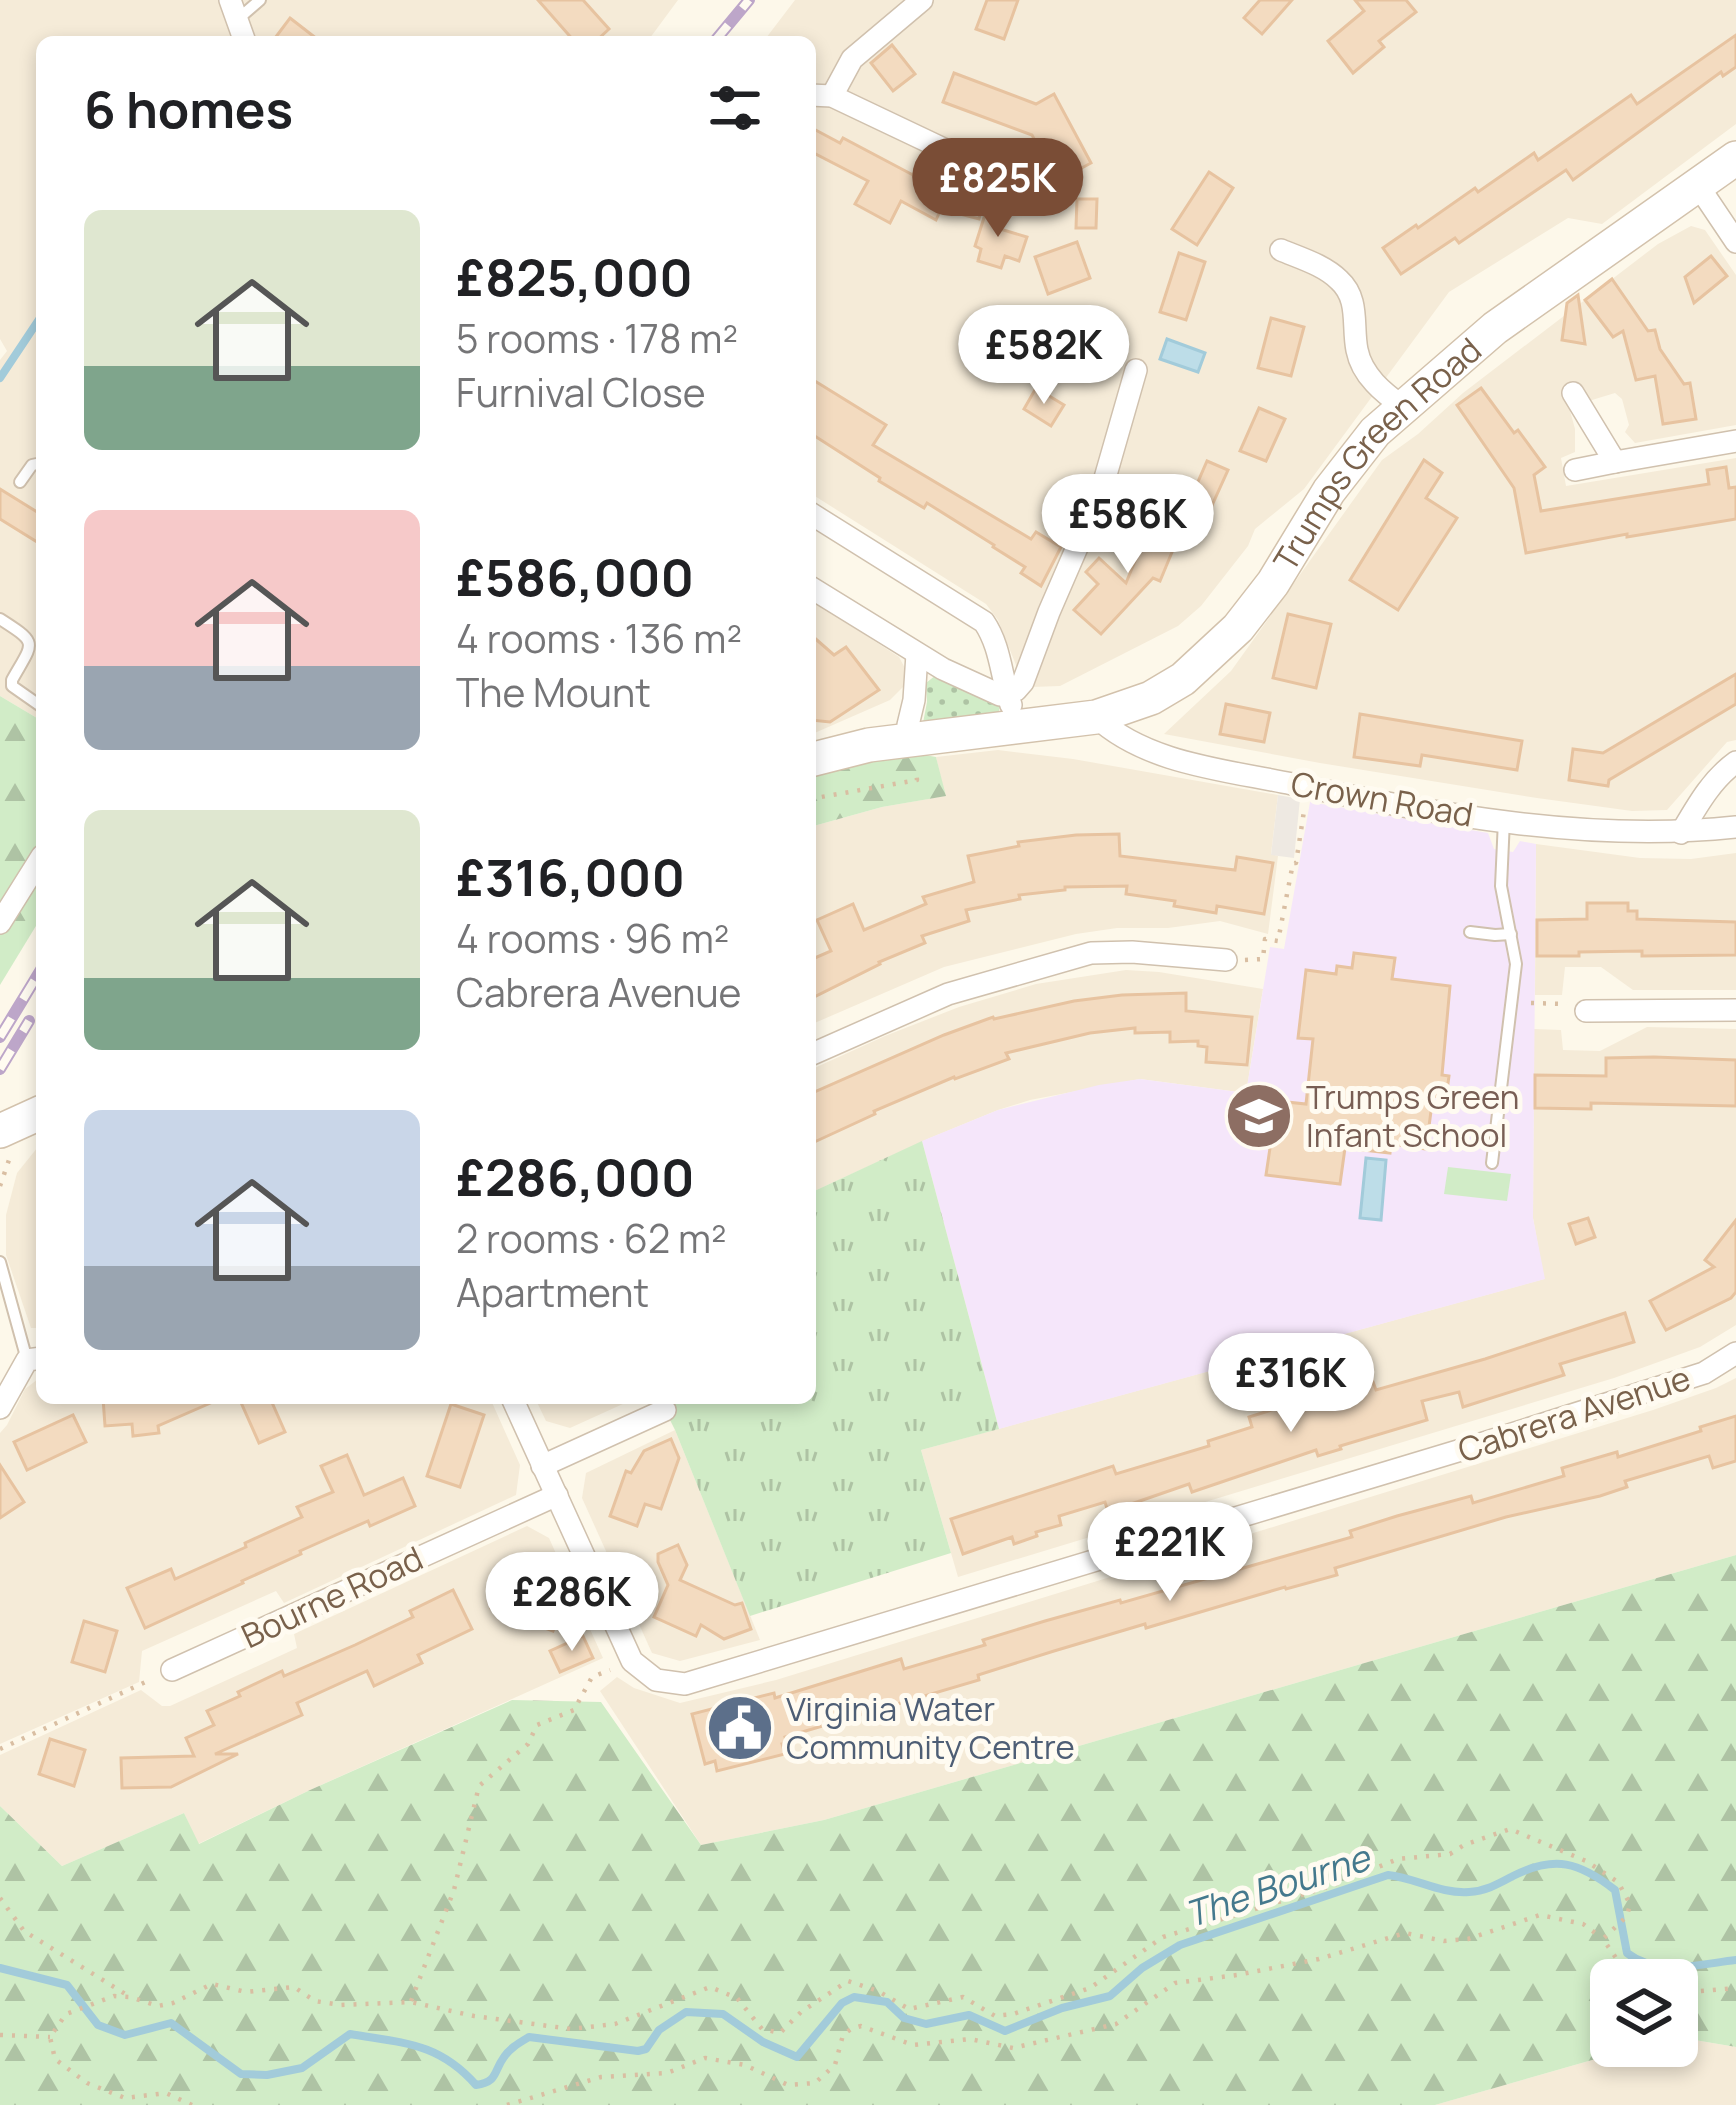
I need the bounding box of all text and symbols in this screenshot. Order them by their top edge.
text: 6 homes [84,74,293,143]
icon: filters [702,75,768,141]
pin: £825K [914,138,1082,240]
text: £825K [939,150,1057,204]
text: £825,000 [456,242,693,311]
icon: home [180,258,324,402]
pin: £582K [960,305,1128,407]
text: 5 rooms · 178 m² [456,311,738,365]
text: £582K [985,317,1103,371]
street label: Trumps Green Road [1263,327,1490,579]
text: Furnival Close [456,365,706,419]
pin: £586K [1044,474,1212,576]
text: £586K [1069,486,1187,540]
text: £586,000 [456,542,694,611]
icon: home [180,558,324,702]
text: 4 rooms · 136 m² [456,611,742,665]
text: The Mount [456,665,651,719]
street label: Crown Road [1288,760,1476,837]
text: £316,000 [456,842,685,911]
icon: home [180,858,324,1002]
text: 4 rooms · 96 m² [456,911,729,965]
text: Cabrera Avenue [456,965,741,1019]
place label: Trumps Green Infant School [1306,1074,1519,1157]
school or university icon: Trumps Green Infant School [1224,1081,1294,1151]
text: £286,000 [456,1142,695,1211]
icon: home [180,1158,324,1302]
text: 2 rooms · 62 m² [456,1211,727,1265]
text: Apartment [456,1265,649,1319]
pin: £316K [1207,1333,1375,1435]
text: £316K [1235,1345,1347,1399]
street label: Cabrera Avenue [1452,1355,1696,1472]
pin: £221K [1086,1502,1254,1604]
text: £221K [1114,1514,1226,1568]
street label: Bourne Road [234,1535,430,1658]
pin: £286K [488,1552,656,1654]
text: £286K [513,1564,631,1618]
place label: Virginia Water Community Centre [786,1686,1075,1769]
public building icon: Virginia Water Community Centre [705,1693,775,1763]
water label: The Bourne [1178,1832,1377,1938]
map controls [1590,1959,1698,2067]
button: layers [1590,1959,1698,2067]

